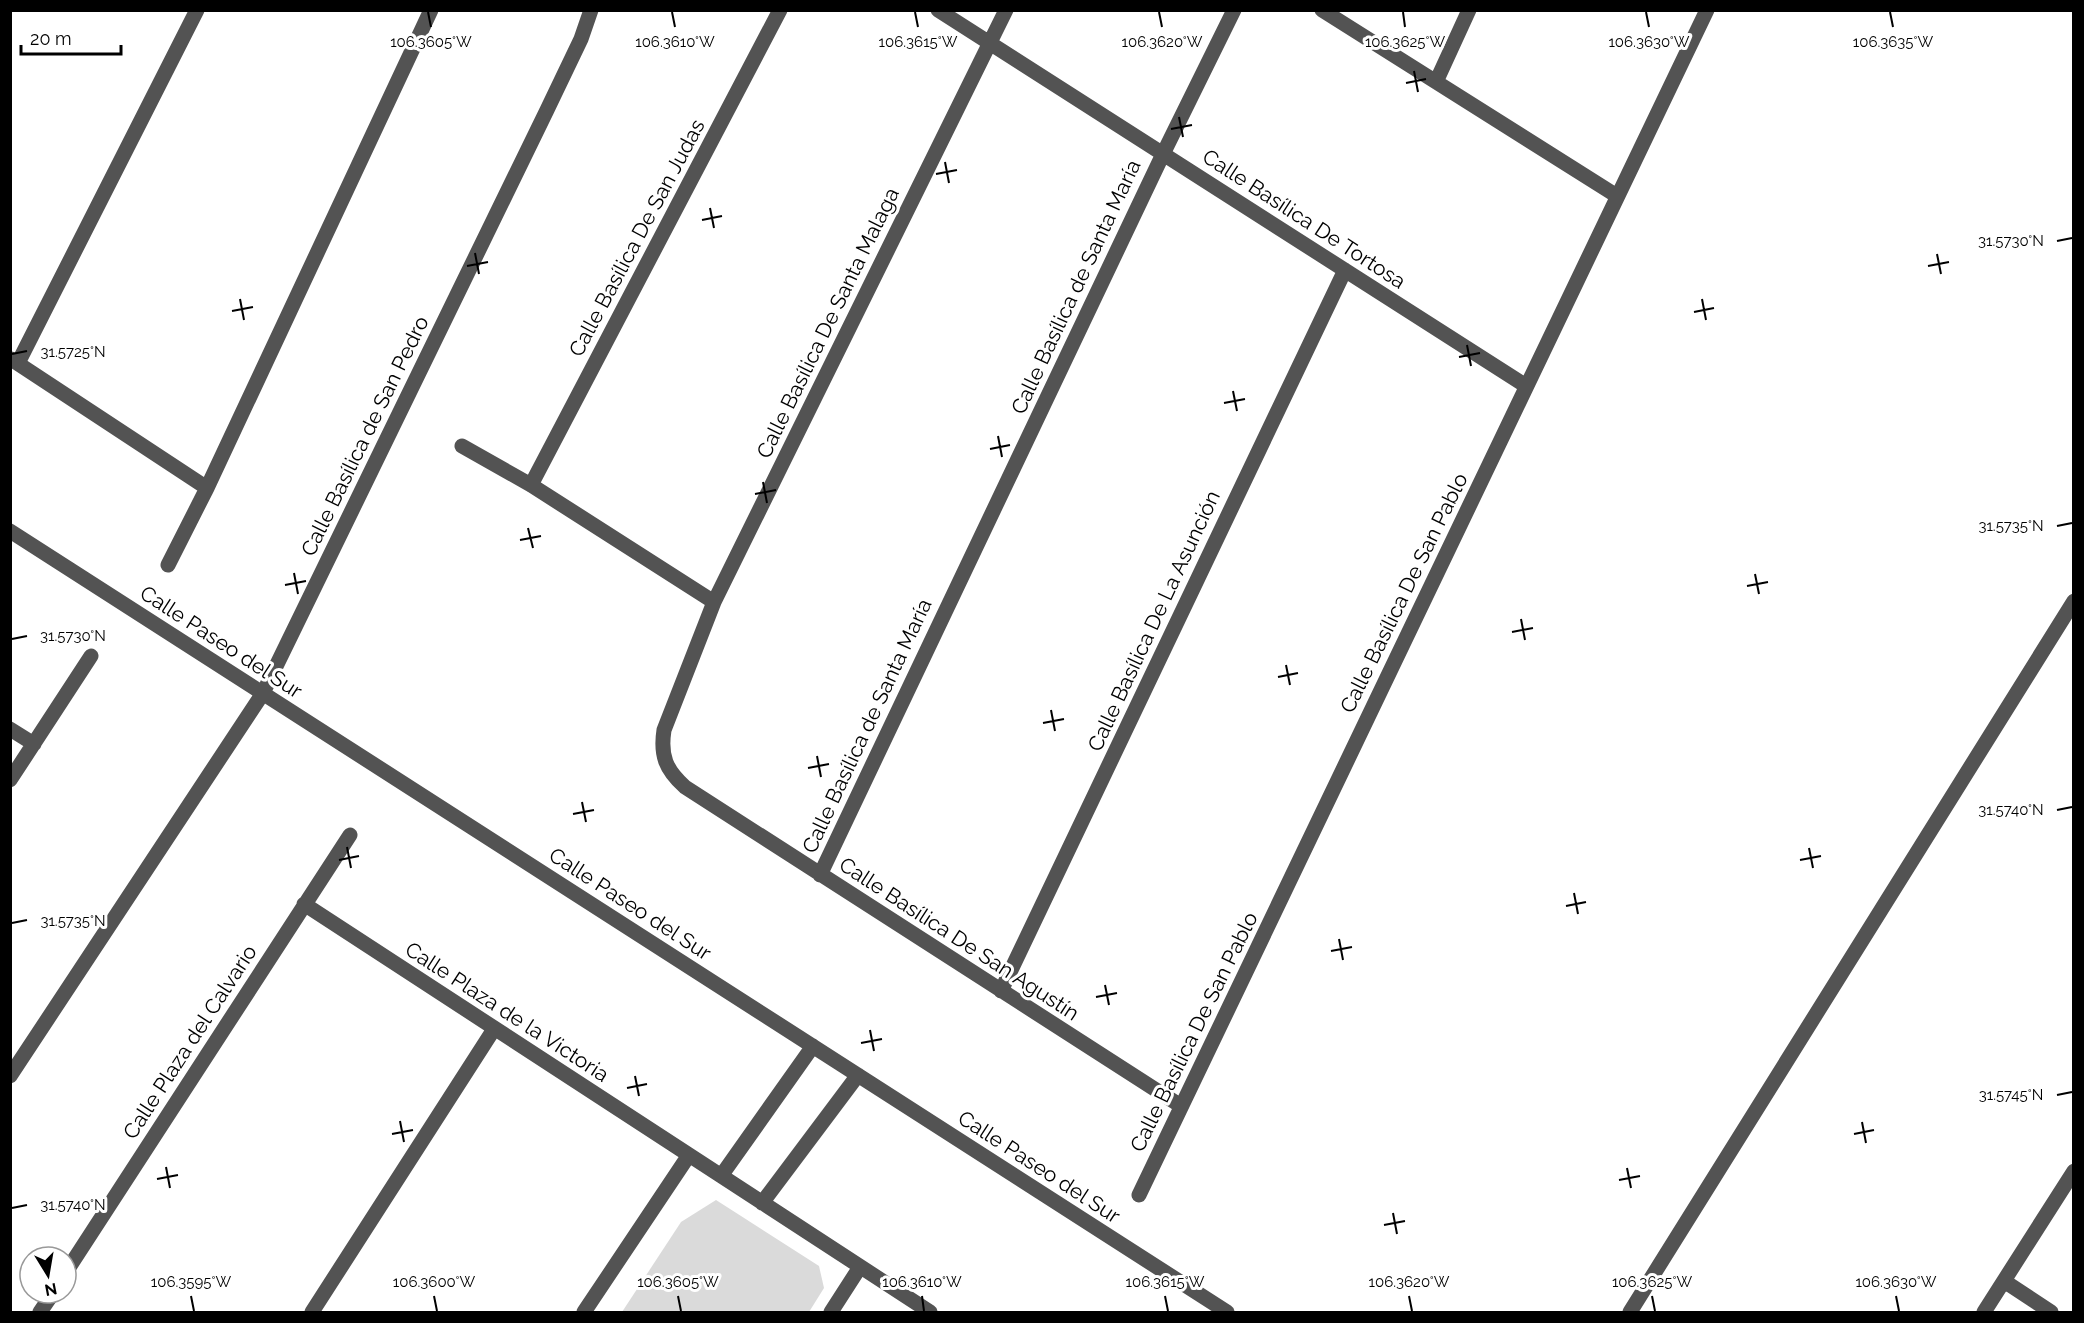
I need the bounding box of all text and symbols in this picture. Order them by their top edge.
scale bar [21,18,122,56]
text: 20 m [30,28,72,49]
text: 106.3605°W [390,33,472,51]
text: 106.3610°W [635,33,715,51]
text: 106.3615°W [879,33,958,51]
text: 106.3620°W [1122,33,1203,51]
text: 106.3625°W [1365,33,1445,51]
text: 106.3630°W [1608,33,1690,51]
text: 106.3635°W [1853,33,1934,51]
street label: Calle Basílica De San Judas [563,115,710,361]
street label: Calle Basílica De Tortosa [1198,144,1410,294]
street label: Calle Basílica de Santa María [1006,156,1146,418]
street label: Calle Basílica De Santa Malaga [751,183,904,462]
text: 31.5730°N [1978,232,2044,250]
street label: Calle Basílica de San Pedro [295,312,434,560]
text: 31.5725°N [41,343,105,361]
street label: Calle Basílica De San Pablo [1335,469,1473,717]
street label: Calle Basílica De La Asunción [1082,487,1225,755]
text: 31.5735°N [1978,517,2044,535]
street label: Calle Paseo del Sur [136,580,307,704]
street label: Calle Basílica de Santa María [797,595,937,857]
text: 31.5730°N [40,627,106,645]
text: 31.5740°N [1978,801,2044,819]
street label: Calle Paseo del Sur [545,842,716,966]
street label: Calle Basílica De San Agustín [835,852,1084,1026]
street label: Calle Basílica De San Pablo [1125,908,1263,1156]
text: 31.5735°N [40,912,106,930]
street label: Calle Plaza de la Victoria [401,936,614,1087]
street label: Calle Plaza del Calvario [118,940,262,1143]
text: 31.5745°N [1979,1086,2043,1104]
street label: Calle Paseo del Sur [954,1105,1125,1229]
text: 31.5740°N [40,1196,106,1214]
north arrow [18,1245,78,1305]
text: 106.3595°W [151,1273,231,1291]
text: 106.3600°W [393,1273,475,1291]
text: 106.3605°W [637,1273,719,1291]
text: 106.3610°W [882,1273,962,1291]
text: 106.3615°W [1126,1273,1205,1291]
text: 106.3620°W [1369,1273,1450,1291]
text: 106.3625°W [1612,1273,1692,1291]
text: 106.3630°W [1855,1273,1937,1291]
text: N [43,1279,59,1300]

